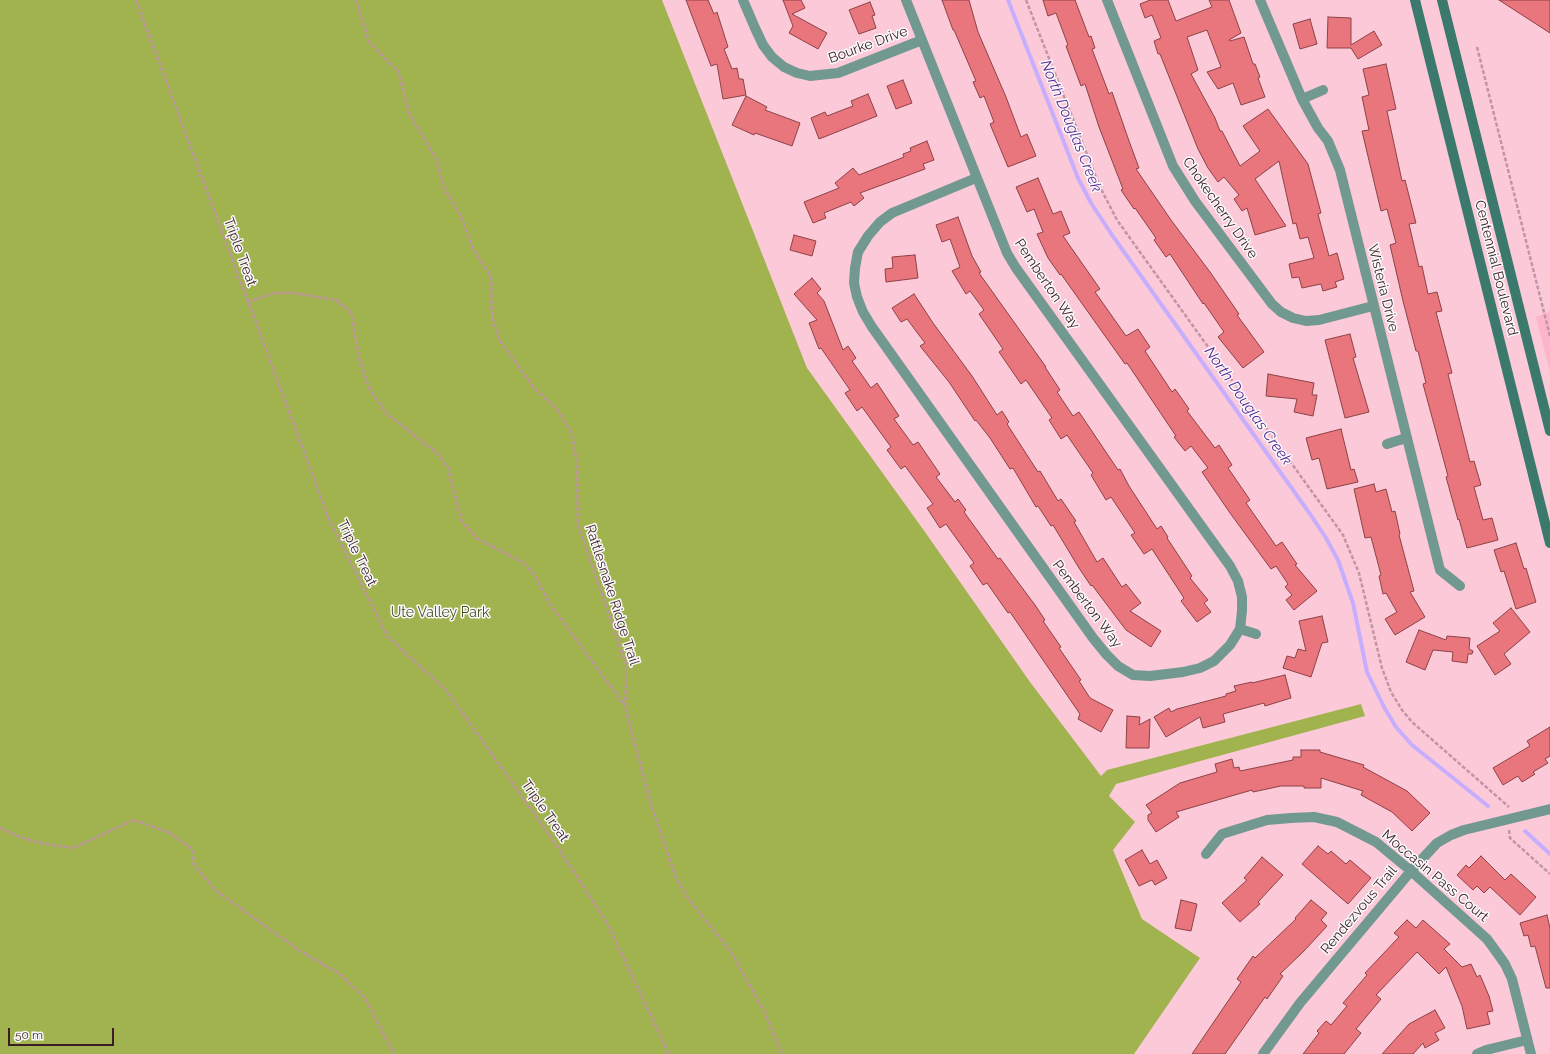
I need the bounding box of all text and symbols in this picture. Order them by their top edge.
street label: Bourke Drive [826,23,910,67]
water label: North Douglas Creek [1036,57,1106,195]
street label: Chokecherry Drive [1179,154,1261,262]
street label: Centennial Boulevard [1471,198,1521,338]
street label: Triple Treat [220,215,260,289]
street label: Pemberton Way [1011,236,1083,332]
street label: Wisteria Drive [1364,242,1402,334]
water label: North Douglas Creek [1200,343,1296,469]
street label: Triple Treat [334,517,380,589]
street label: Rattlesnake Ridge Trail [581,522,643,668]
street label: Pemberton Way [1049,557,1125,651]
park label: Ute Valley Park [391,605,489,621]
street label: Triple Treat [517,777,573,845]
street label: Moccasin Pass Court [1378,826,1492,926]
street label: Rendezvous Trail [1317,863,1401,957]
scale bar [10,1020,116,1046]
text: 50 m [15,1028,43,1042]

